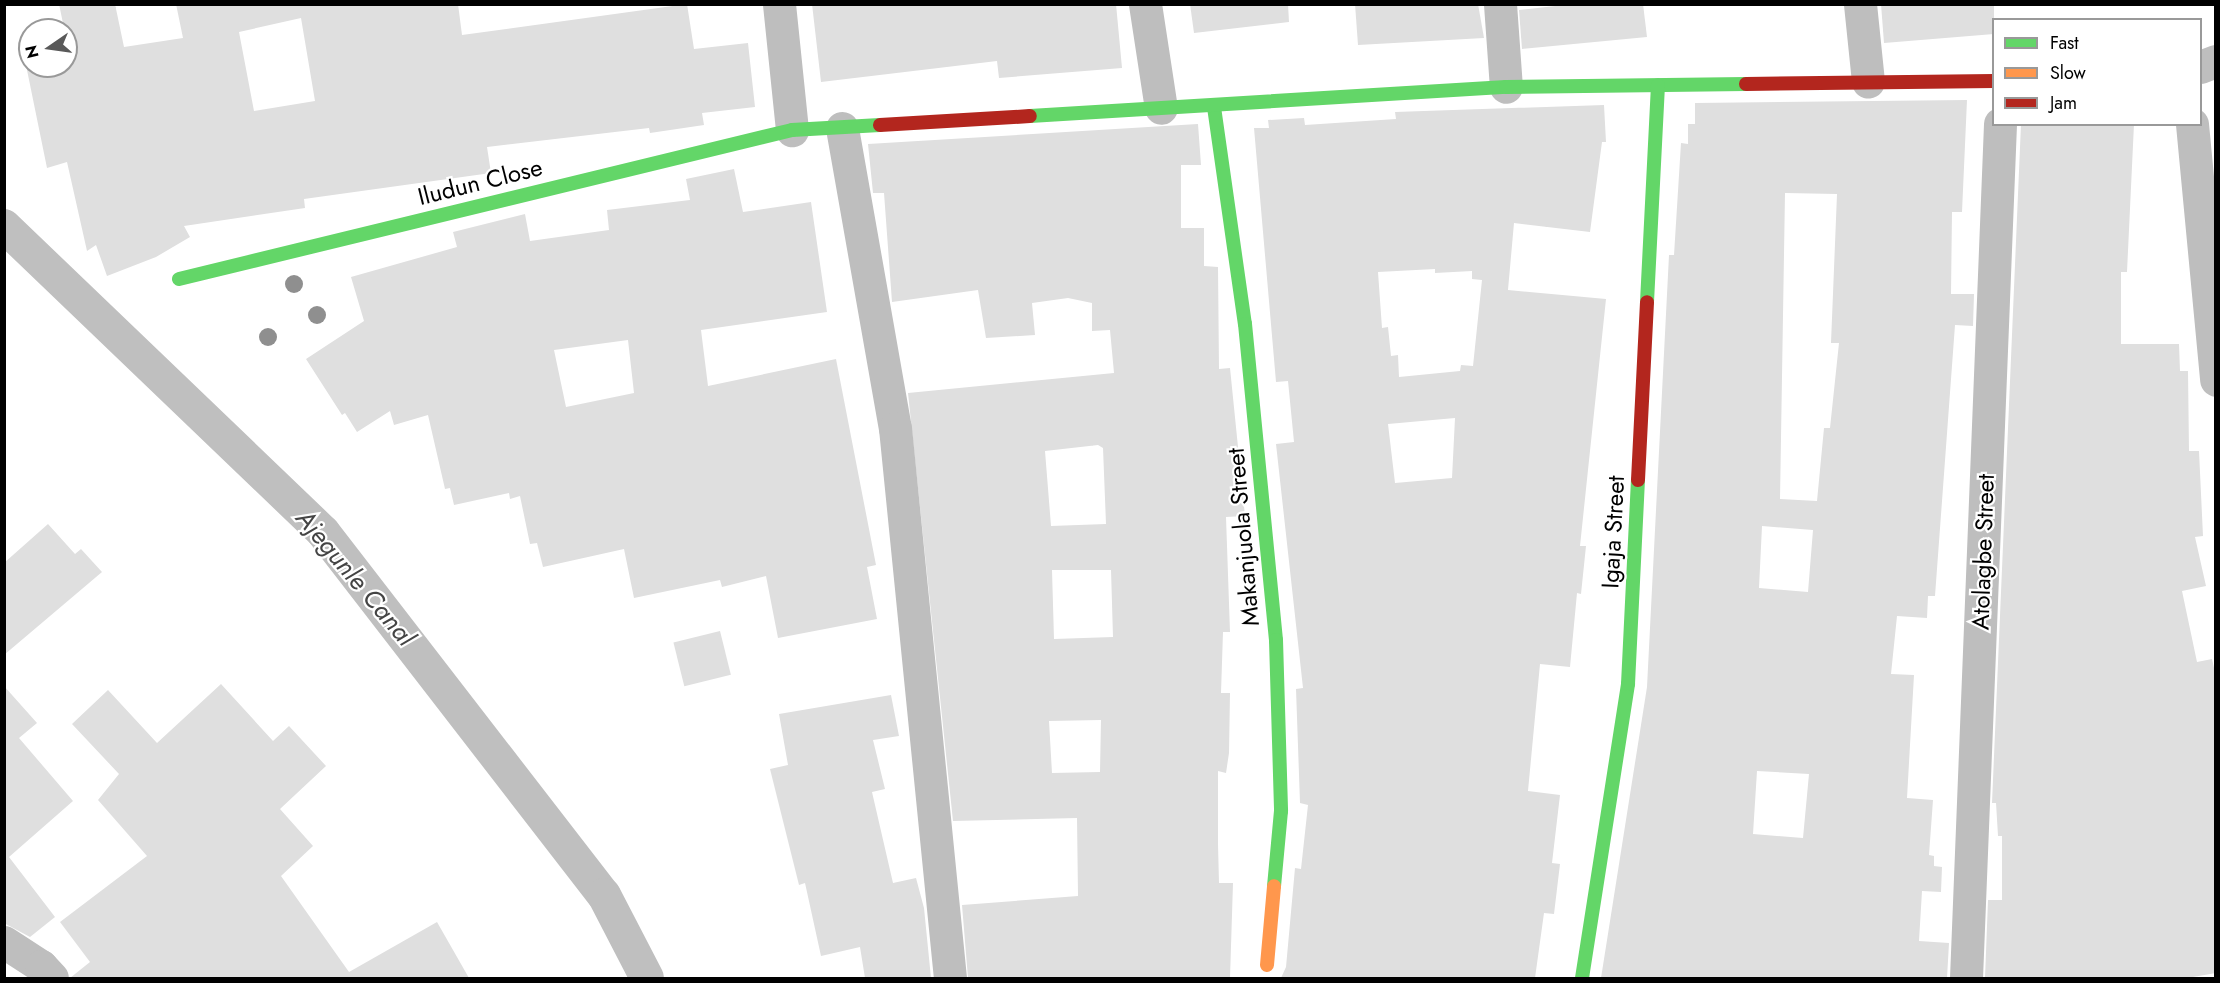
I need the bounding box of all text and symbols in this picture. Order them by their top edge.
north arrow [18,18,78,78]
legend [1992,18,2202,126]
text: Fast [2050,30,2079,56]
text: N [19,43,45,60]
text: Slow [2050,60,2086,86]
text: Jam [2050,90,2077,116]
street label: Iludun Close [415,153,545,211]
street label: Makanjuola Street [1221,447,1265,627]
street label: Atolagbe Street [1966,474,2000,630]
street label: Igaja Street [1596,475,1630,589]
water label: Ajegunle Canal [289,503,421,653]

